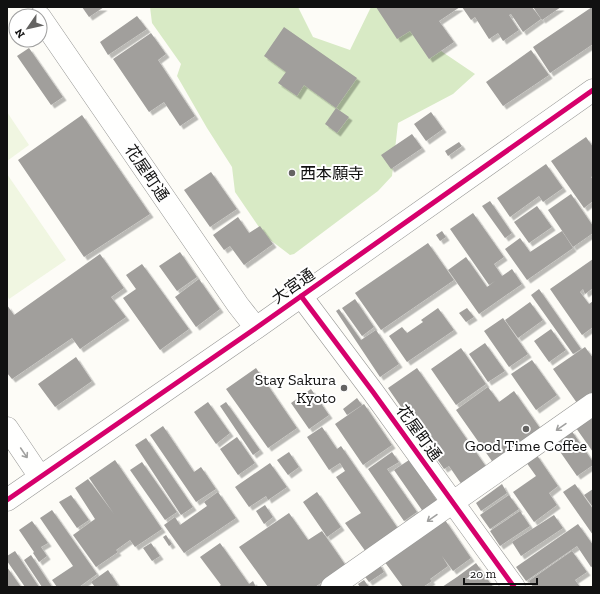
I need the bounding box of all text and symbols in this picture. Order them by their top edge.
north arrow [8,8,48,48]
text: N [12,26,28,40]
street label: 花屋町通 [121,141,173,205]
place label: 西本願寺 [300,164,364,183]
marker: 西本願寺 [287,168,297,178]
street label: 大宮通 [268,264,318,308]
place label: Stay Sakura Kyoto [255,370,336,407]
marker: Stay Sakura Kyoto [339,383,349,393]
street label: 花屋町通 [393,402,445,464]
one-way arrow [556,423,567,431]
marker: Good Time Coffee [521,424,531,434]
place label: Good Time Coffee [465,436,587,455]
one-way arrow [20,447,28,459]
one-way arrow [426,514,437,522]
scale bar [464,560,537,586]
text: 20 m [470,567,497,581]

